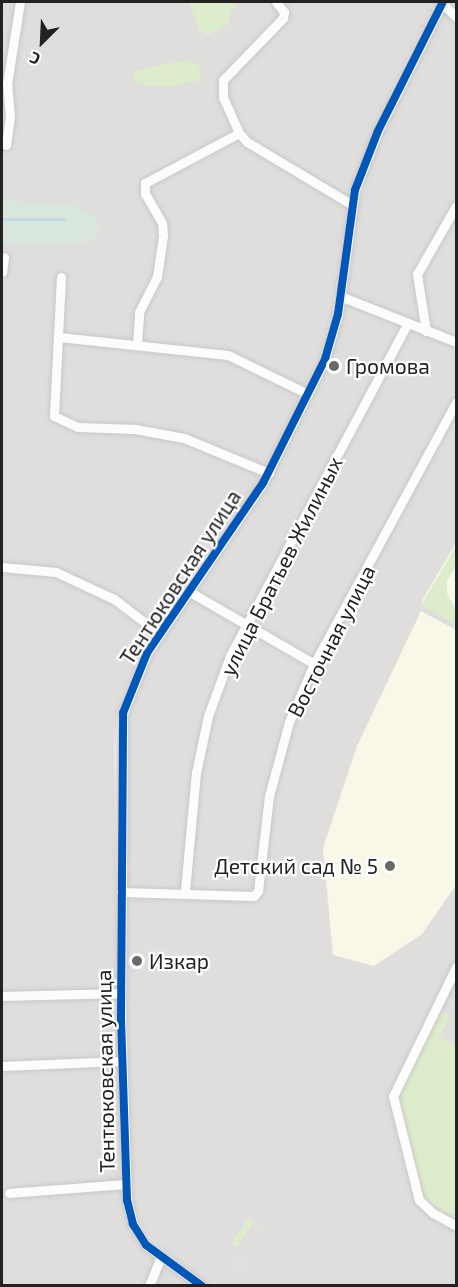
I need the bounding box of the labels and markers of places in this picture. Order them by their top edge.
place label: Громова [346,353,430,379]
marker: Громова [327,359,341,373]
place label: Детский сад № 5 [214,853,378,879]
marker: Детский сад № 5 [383,859,397,873]
place label: Изкар [149,948,209,974]
marker: Изкар [130,954,144,968]

